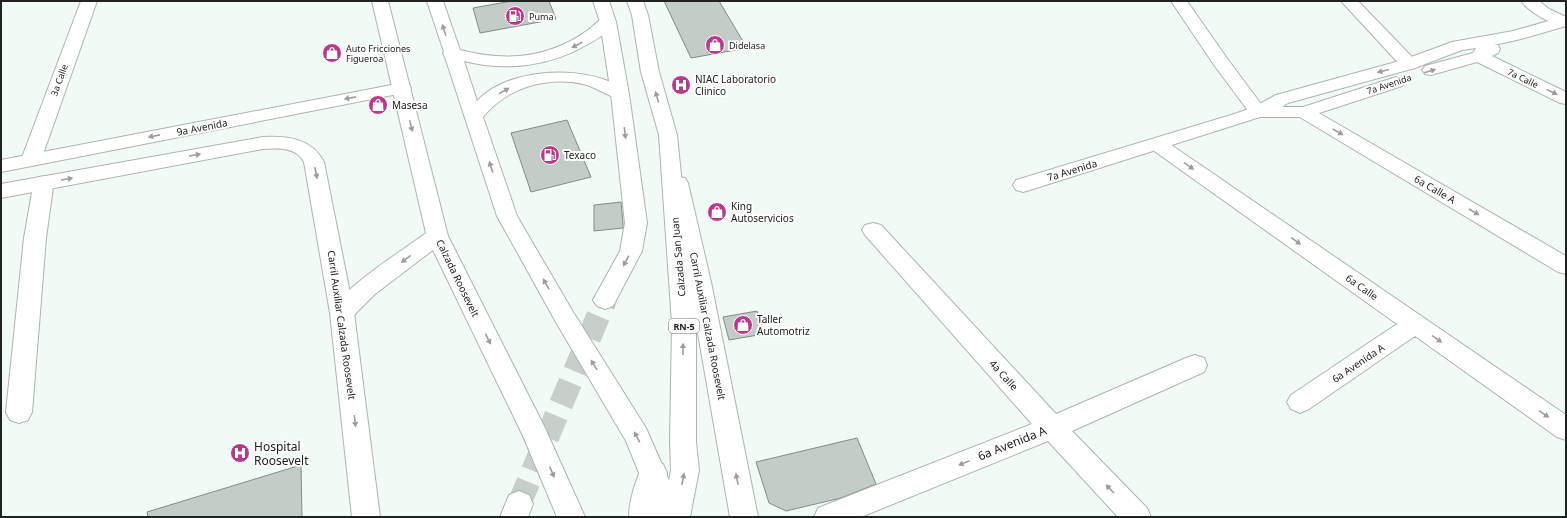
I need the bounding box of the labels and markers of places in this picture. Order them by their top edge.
fuel station icon: Puma [504,5,526,27]
place label: Puma [529,10,553,23]
shop icon: Didelasa [704,34,726,56]
place label: Didelasa [729,39,765,52]
shop icon: Auto Fricciones Figueroa [321,42,343,64]
place label: Auto Fricciones Figueroa [346,42,410,65]
place label: NIAC Laboratorio Clinico [695,72,776,98]
hospital icon: NIAC Laboratorio Clinico [670,74,692,96]
shop icon: Masesa [367,94,389,116]
place label: Masesa [392,98,428,112]
fuel station icon: Texaco [539,144,561,166]
place label: Texaco [564,148,596,162]
place label: King Autoservicios [731,199,794,225]
shop icon: King Autoservicios [706,201,728,223]
place label: Taller Automotriz [757,312,810,338]
shop icon: Taller Automotriz [732,314,754,336]
place label: Hospital Roosevelt [254,438,309,469]
hospital icon: Hospital Roosevelt [229,442,251,464]

